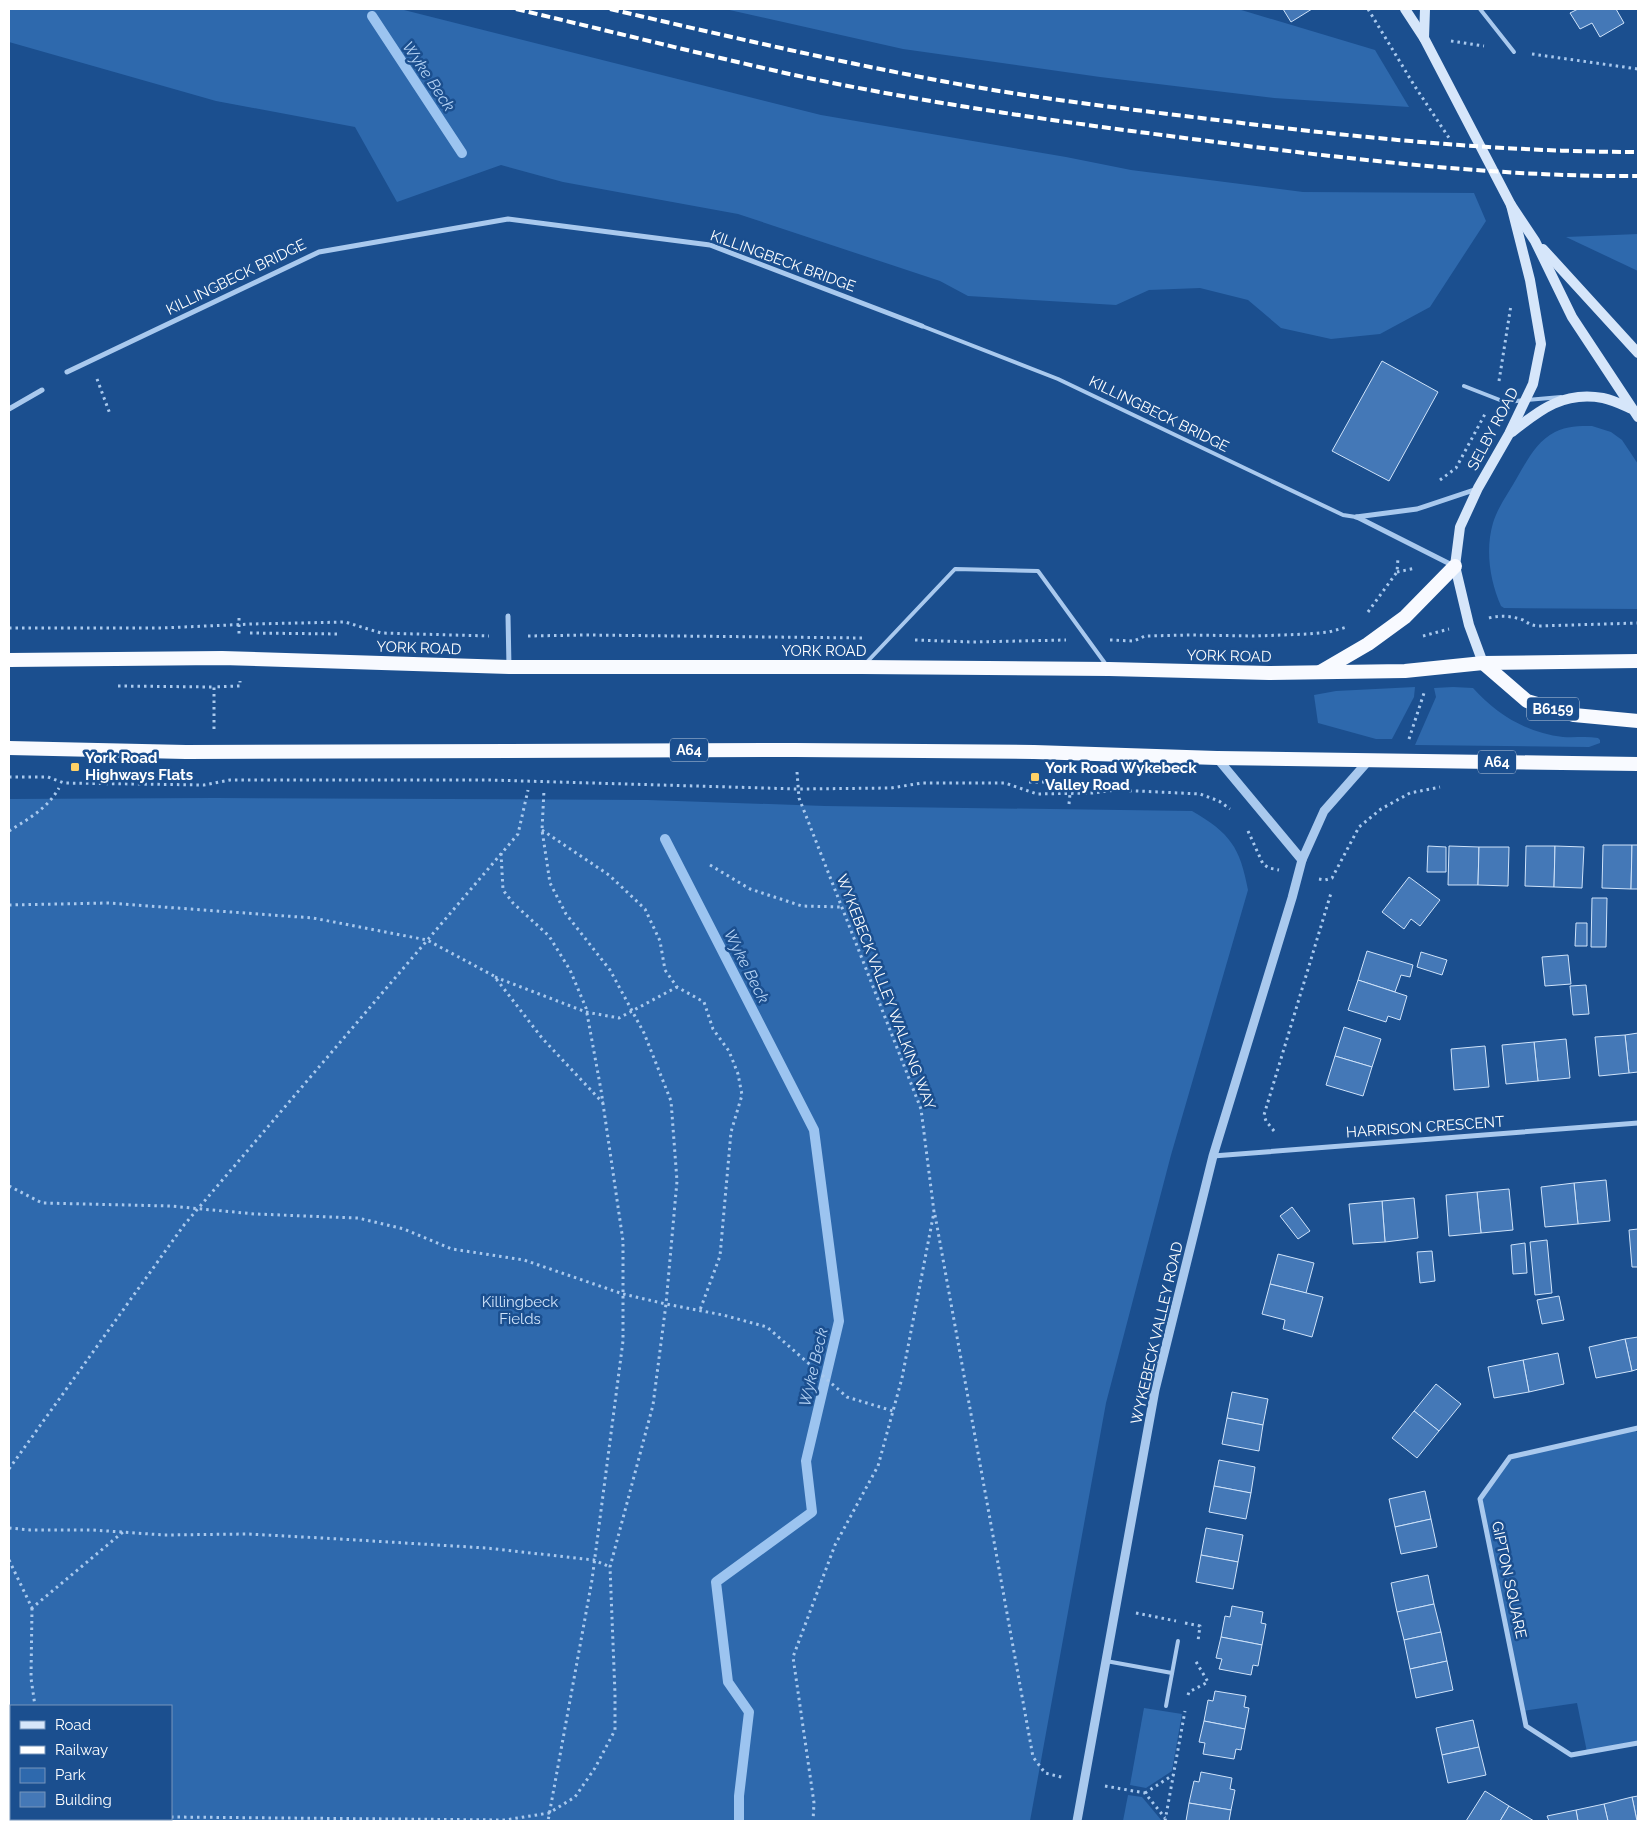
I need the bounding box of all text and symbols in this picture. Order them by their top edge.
water label: Wyke Beck [398,38,459,115]
street label: KILLINGBECK BRIDGE [708,226,858,296]
street label: KILLINGBECK BRIDGE [163,235,309,319]
street label: KILLINGBECK BRIDGE [1086,372,1232,456]
street label: SELBY ROAD [1464,384,1522,473]
street label: YORK ROAD [376,638,462,658]
street label: YORK ROAD [782,642,867,660]
street label: YORK ROAD [1186,646,1272,666]
road number: B6159 [1527,698,1579,721]
road number: A64 [670,738,708,762]
place label: York Road Highways Flats [85,749,193,784]
road number: A64 [1478,750,1516,774]
place label: York Road Wykebeck Valley Road [1045,759,1197,794]
marker: York Road Highways Flats [69,761,81,773]
marker: York Road Wykebeck Valley Road [1029,771,1041,783]
street label: WYKEBECK VALLEY WALKING WAY [833,872,939,1113]
water label: Wyke Beck [720,926,773,1007]
street label: HARRISON CRESCENT [1345,1112,1505,1142]
street label: WYKEBECK VALLEY ROAD [1127,1240,1187,1426]
park label: Killingbeck Fields [482,1293,558,1328]
water label: Wyke Beck [795,1325,832,1408]
street label: GIPTON SQUARE [1488,1520,1530,1640]
legend [10,1705,172,1820]
text: Road [55,1716,91,1734]
text: Railway [55,1741,108,1759]
text: Park [55,1766,86,1784]
text: Building [55,1791,112,1809]

